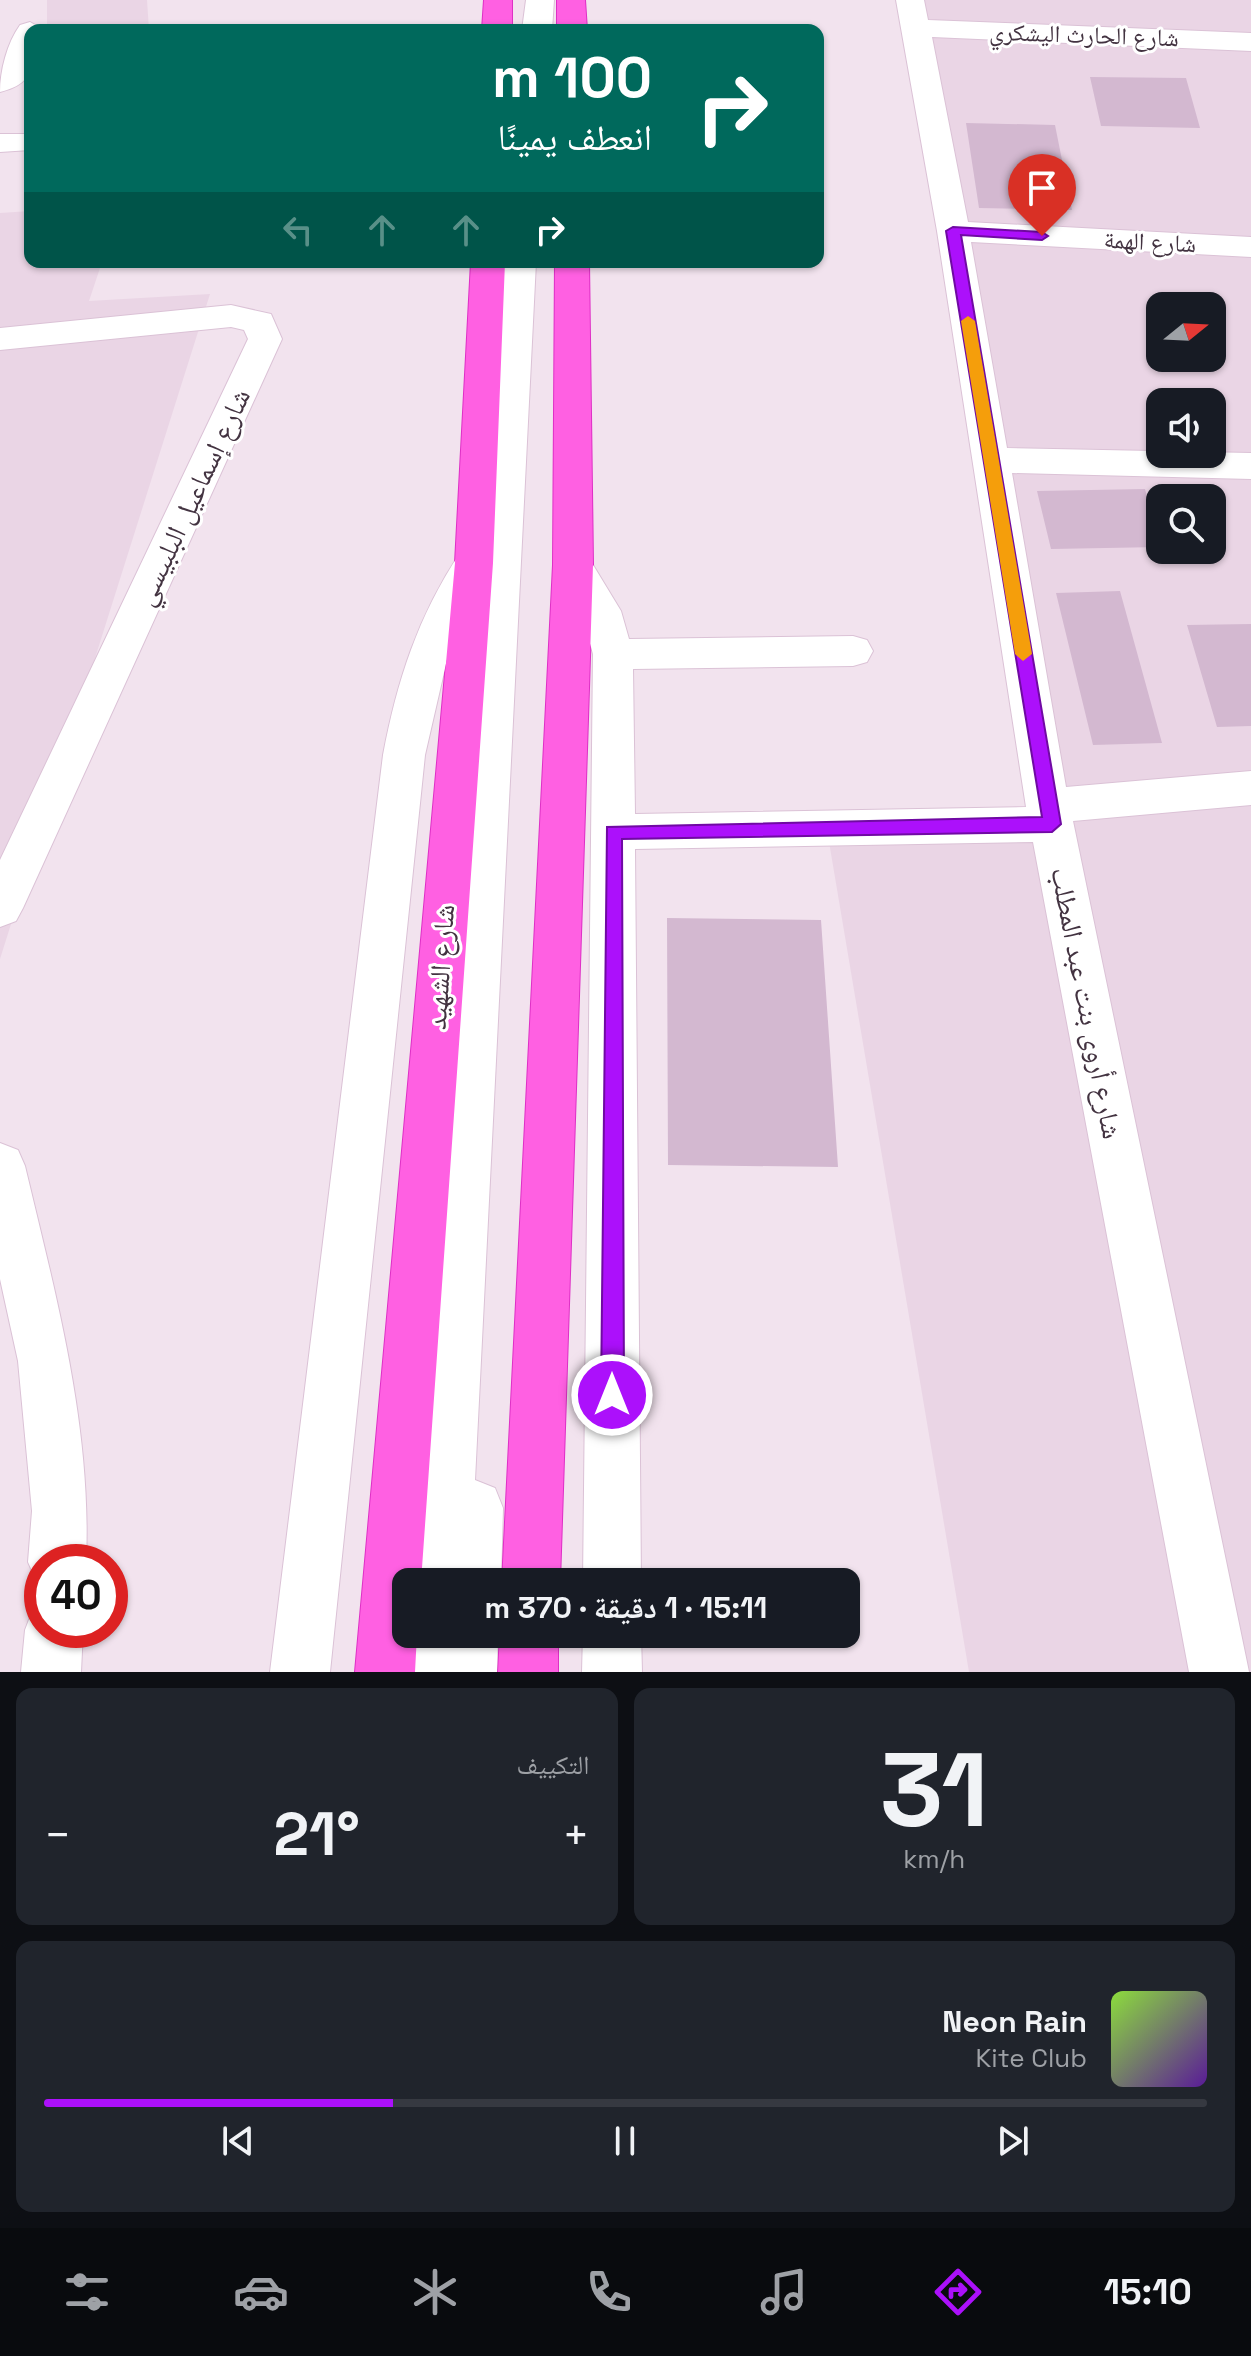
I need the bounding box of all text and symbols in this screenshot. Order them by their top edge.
street label: شارع الحارث اليشكري [989,16,1179,57]
text: 100 m [492,42,652,113]
icon: right [680,56,784,160]
text: انعطف يمينًا [498,115,652,161]
pin [1008,154,1076,236]
icon: arrive [1020,166,1064,210]
icon: left [276,208,320,252]
icon: ahead [360,208,404,252]
icon: ahead [444,208,488,252]
icon: right [528,208,572,252]
street label: شارع الهمة [1103,224,1197,259]
north arrow [1146,292,1226,372]
map controls [1146,292,1226,564]
street label: شارع إسماعيل البلبيسي [126,383,263,614]
button: sound [1146,388,1226,468]
button: search [1146,484,1226,564]
street label: شارع أروى بنت عبد المطلب [1043,864,1131,1142]
street label: شارع الشهيد [418,903,462,1031]
position arrow [570,1353,654,1437]
speed limit sign: 40 [24,1544,128,1648]
text: 15:11 · 1 دقيقة · 370 m [485,1588,767,1627]
text: 31 [880,1724,988,1856]
text: التكييف [517,1748,590,1782]
text: 21° [274,1796,360,1873]
text: − [44,1807,71,1863]
text: + [562,1807,590,1863]
text: km/h [903,1842,965,1876]
text: Neon Rain [942,2002,1087,2041]
text: Kite Club [975,2041,1087,2075]
icon: previous [216,2119,260,2163]
icon: pause [603,2119,647,2163]
icon: next [991,2119,1035,2163]
icon: filters [59,2264,115,2320]
icon: car [233,2264,289,2320]
icon: climate [407,2264,463,2320]
icon: phone [581,2264,637,2320]
icon: music [756,2264,812,2320]
icon: directions [930,2264,986,2320]
text: 15:10 [1104,2269,1192,2315]

